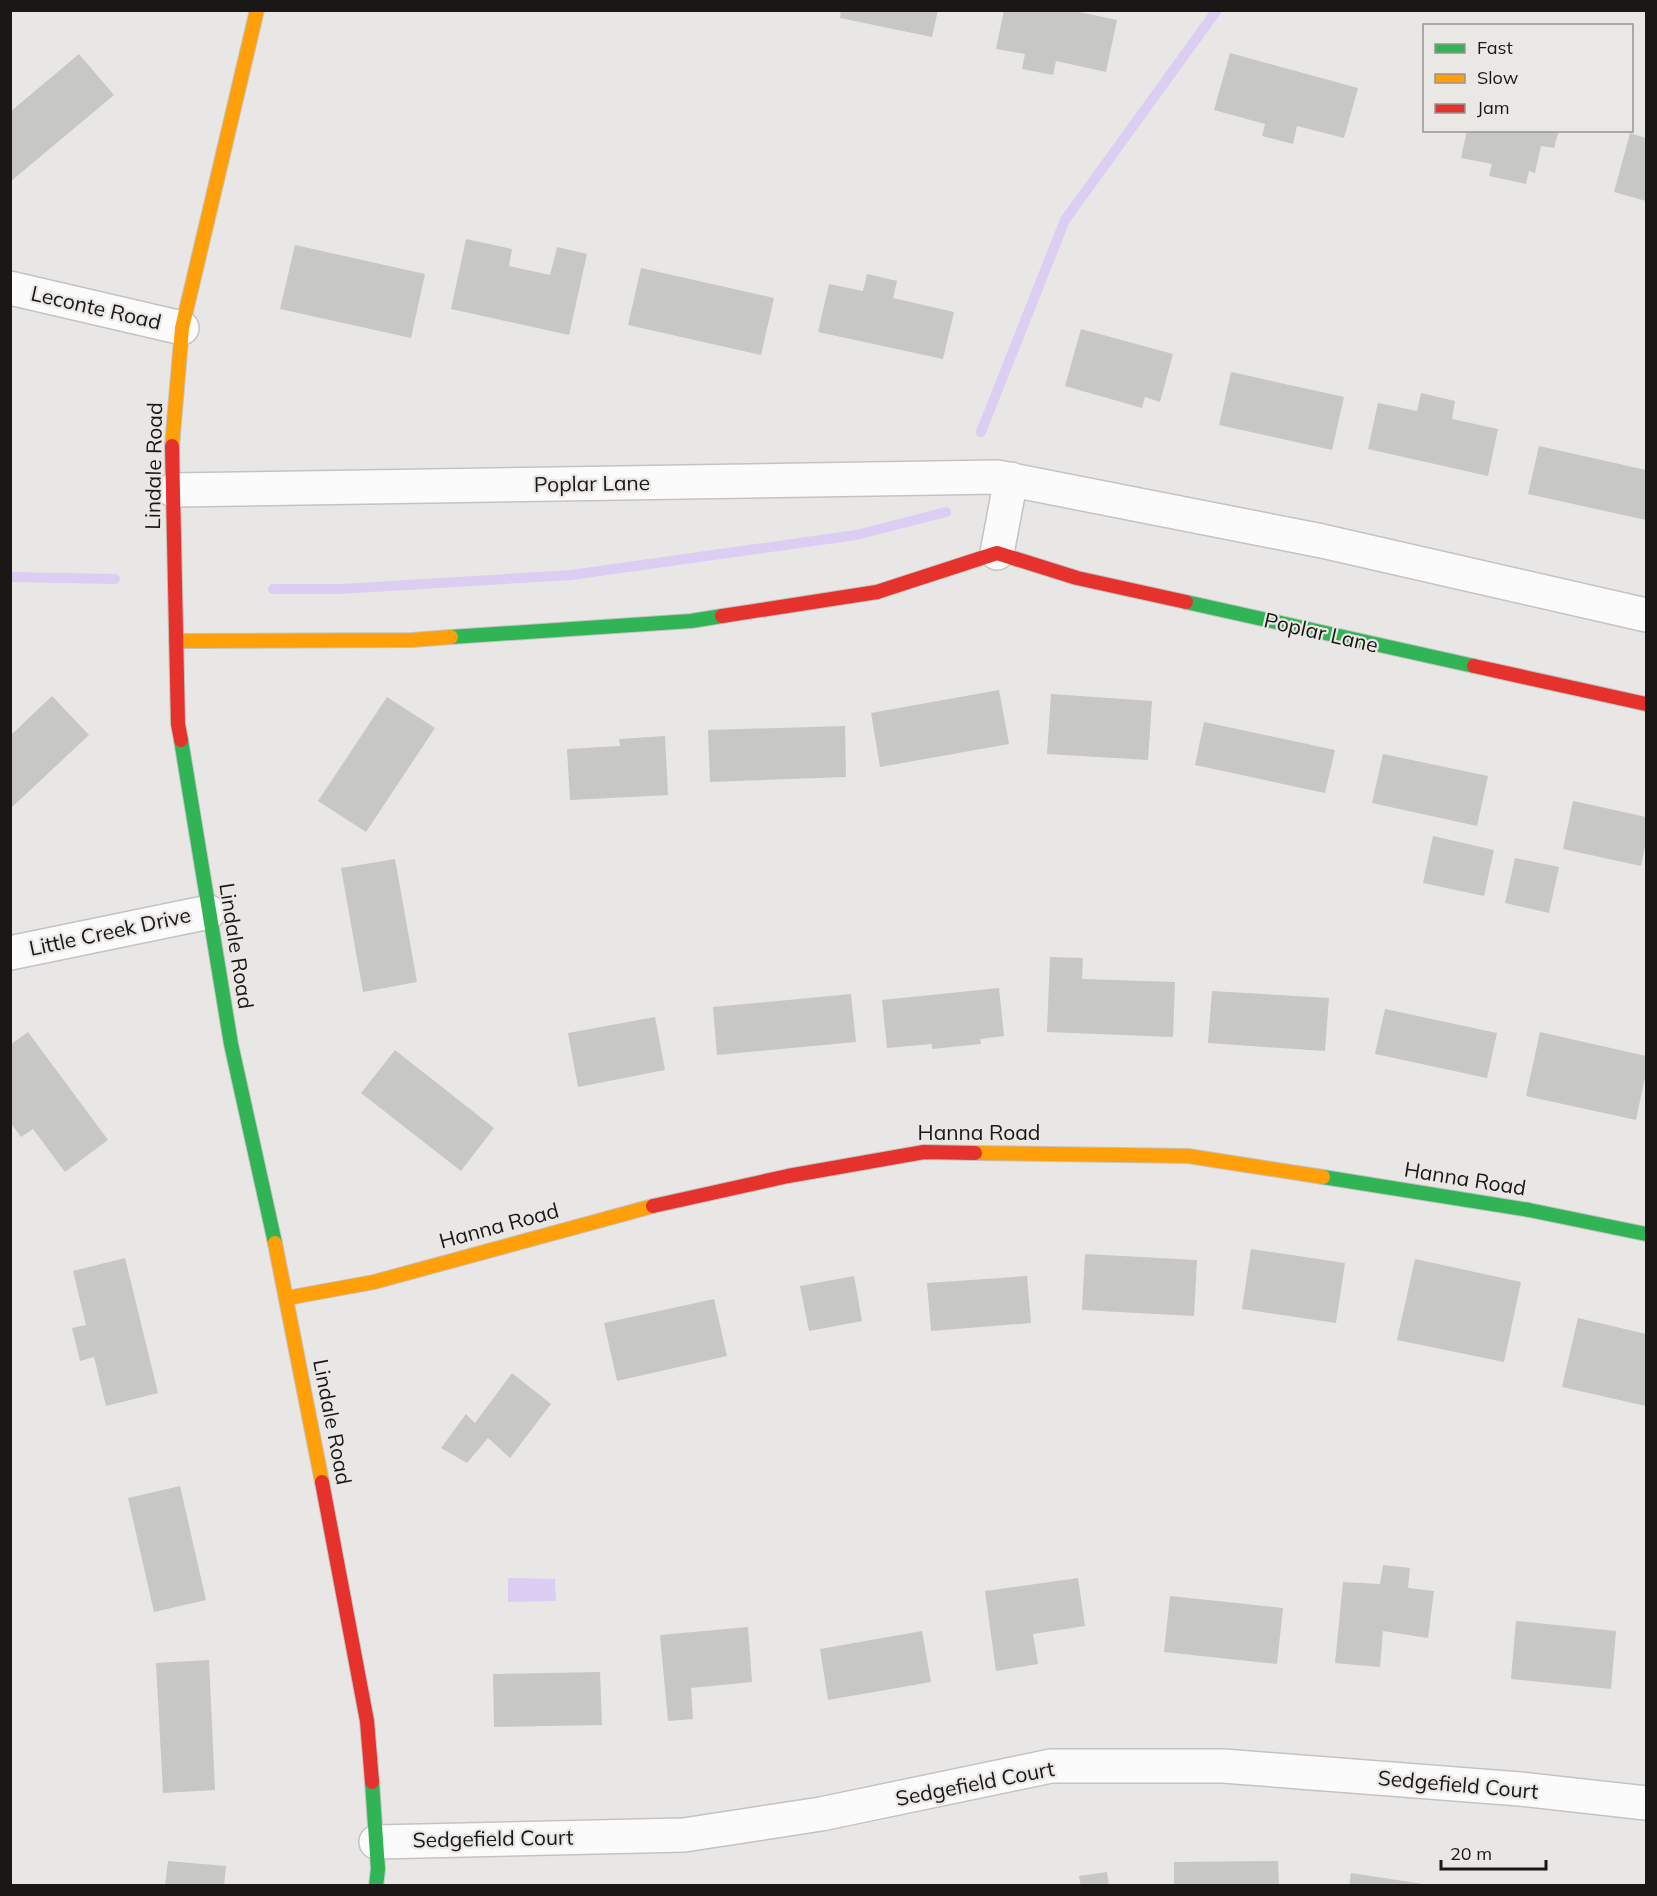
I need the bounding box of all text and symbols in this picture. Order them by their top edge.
legend [1423,24,1633,132]
text: Fast [1477,36,1513,59]
text: Slow [1477,66,1519,89]
text: Jam [1477,96,1510,119]
street label: Leconte Road [29,279,164,335]
street label: Lindale Road [139,402,167,530]
street label: Poplar Lane [534,469,650,497]
street label: Poplar Lane [1262,606,1381,658]
street label: Lindale Road [214,881,260,1011]
street label: Little Creek Drive [27,901,193,961]
street label: Hanna Road [918,1119,1040,1145]
street label: Hanna Road [1402,1156,1528,1200]
street label: Hanna Road [436,1197,561,1253]
street label: Lindale Road [308,1357,358,1487]
street label: Sedgefield Court [893,1755,1056,1811]
street label: Sedgefield Court [1377,1764,1539,1804]
street label: Sedgefield Court [412,1824,574,1852]
scale bar [1441,1833,1546,1871]
text: 20 m [1450,1842,1492,1865]

